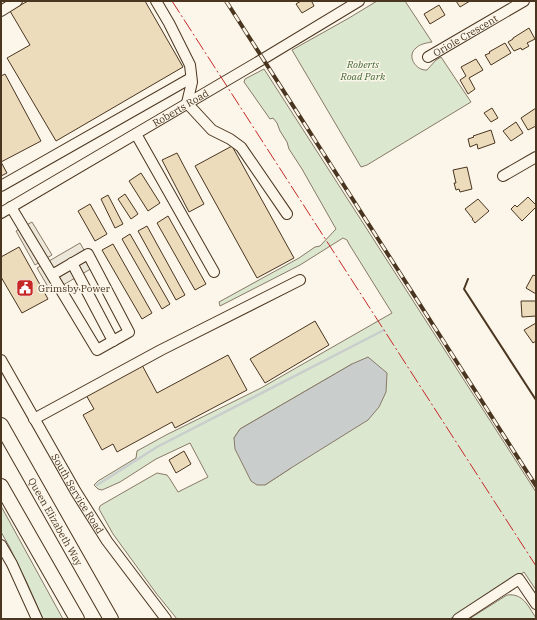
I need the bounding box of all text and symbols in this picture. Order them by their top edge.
street label: Oriole Crescent [431,11,500,59]
park label: Roberts Road Park [340,58,386,83]
street label: Roberts Road [150,86,211,129]
public building icon: Grimsby Power [15,278,35,298]
place label: Grimsby Power [38,282,110,295]
street label: South Service Road [49,451,107,536]
street label: Queen Elizabeth Way [26,475,86,569]

